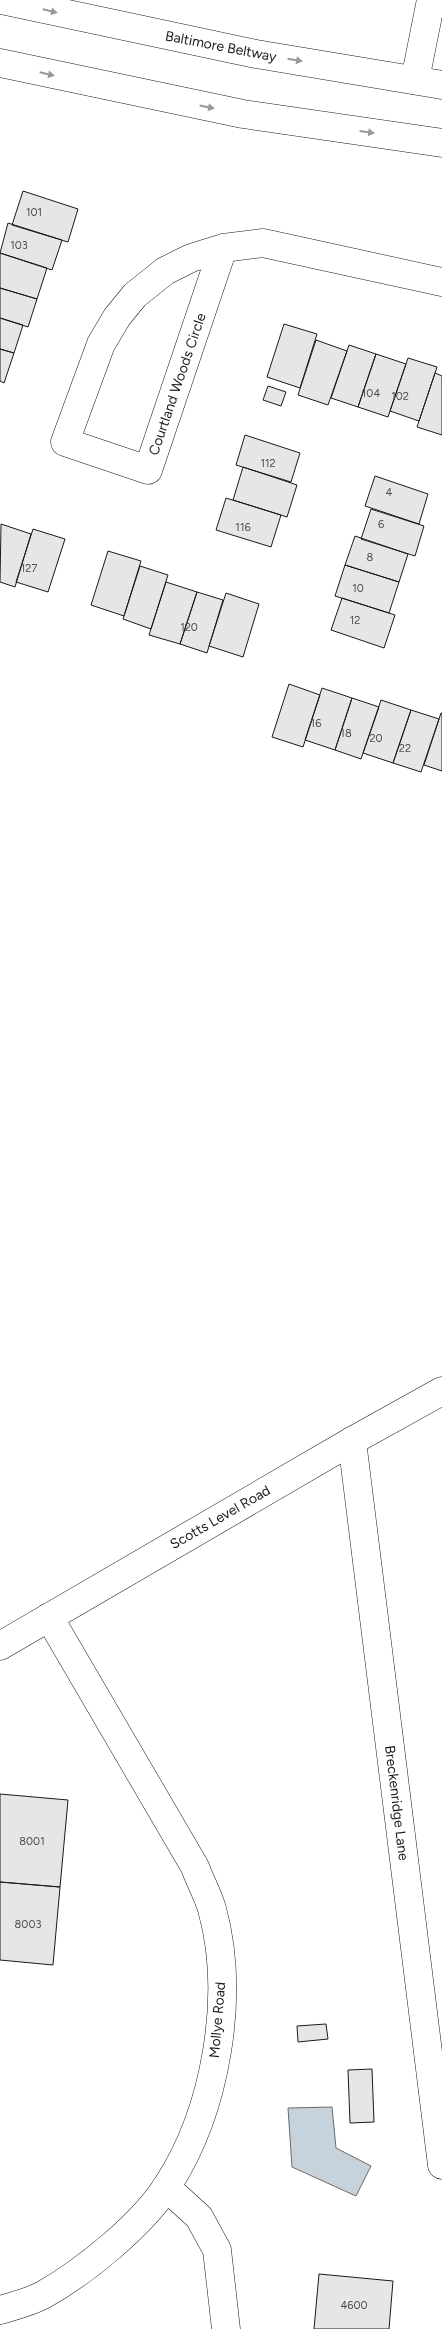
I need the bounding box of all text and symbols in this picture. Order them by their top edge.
one-way arrow [42,7,57,15]
street label: Baltimore Beltway [164,27,279,66]
one-way arrow [287,56,303,64]
one-way arrow [40,70,55,78]
one-way arrow [199,103,215,111]
one-way arrow [360,128,376,136]
house number: 101 [26,206,42,219]
house number: 103 [10,239,28,252]
street label: Courtland Woods Circle [145,310,210,458]
house number: 104 [362,387,380,400]
house number: 102 [391,390,409,403]
house number: 112 [260,457,276,470]
house number: 4 [386,486,393,499]
house number: 6 [378,518,384,531]
house number: 116 [235,521,251,534]
house number: 8 [367,551,374,564]
house number: 127 [21,562,37,575]
house number: 10 [352,582,364,595]
house number: 12 [350,614,360,627]
house number: 120 [180,621,198,634]
house number: 16 [311,717,321,730]
house number: 18 [340,727,352,740]
house number: 20 [369,732,383,745]
house number: 22 [399,742,411,755]
street label: Scotts Level Road [167,1482,273,1553]
street label: Breckenridge Lane [381,1744,412,1862]
house number: 8001 [19,1835,45,1848]
house number: 8003 [15,1918,41,1931]
street label: Mollye Road [206,1981,229,2059]
house number: 4600 [340,2299,368,2312]

